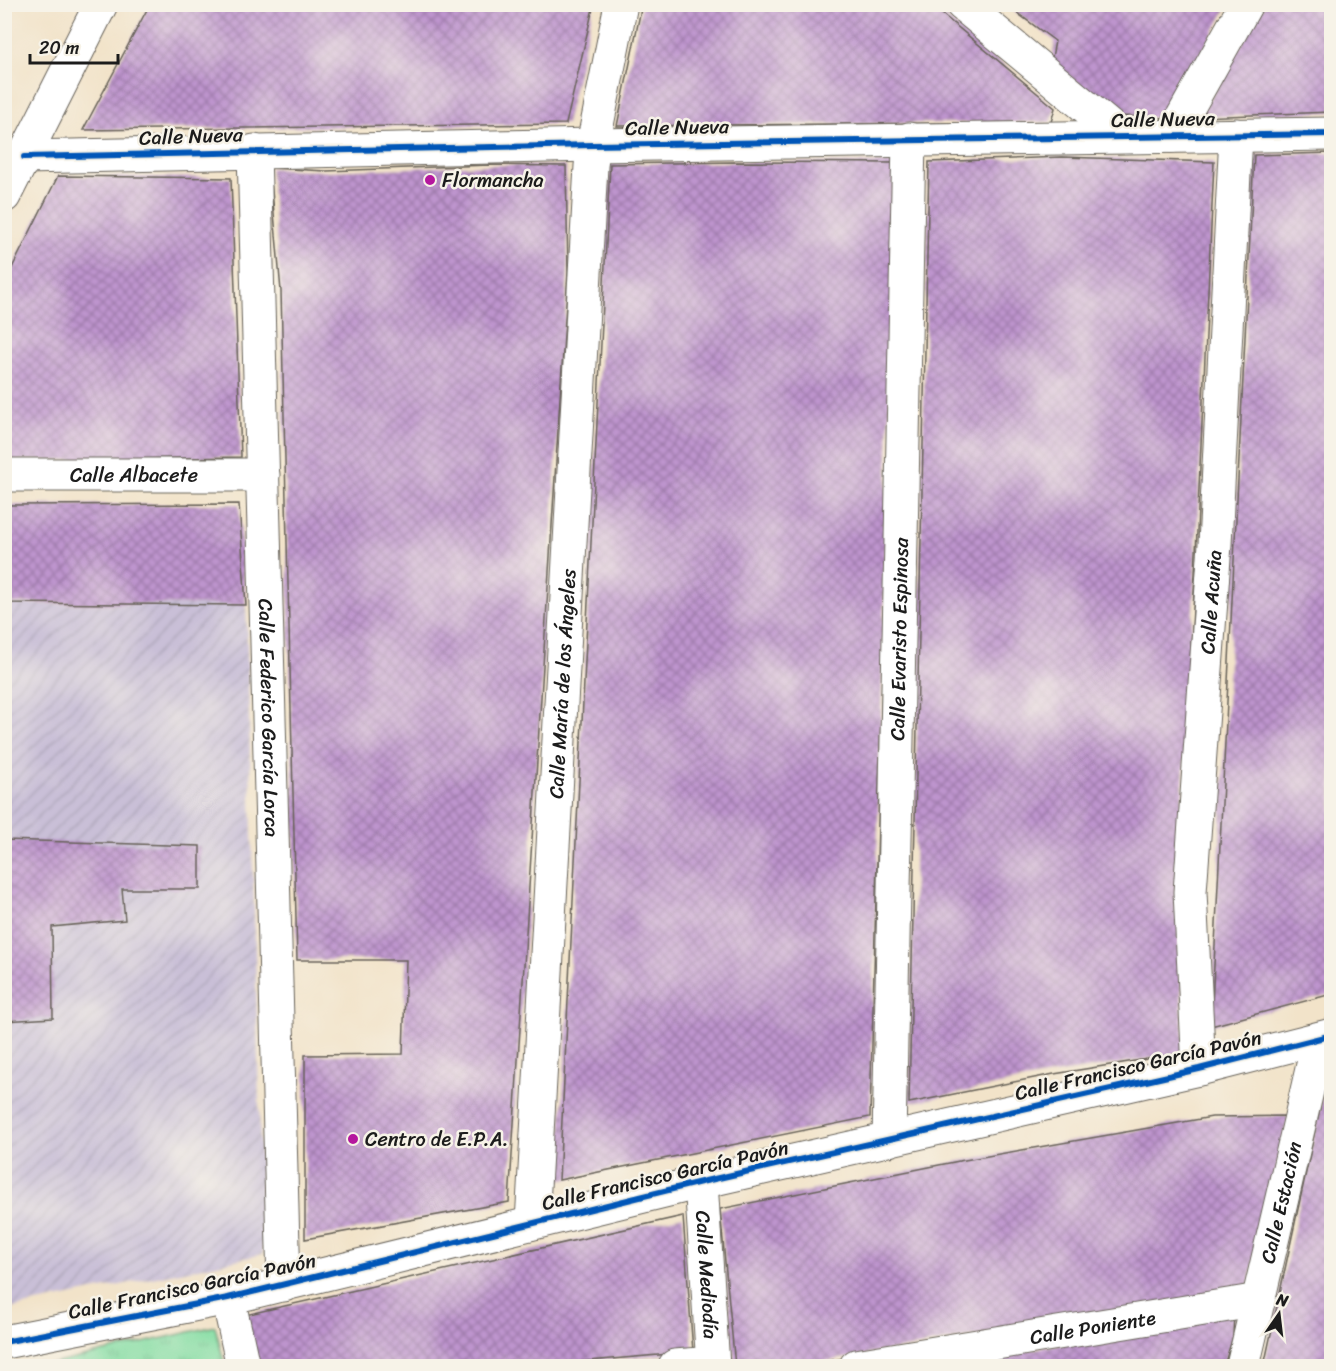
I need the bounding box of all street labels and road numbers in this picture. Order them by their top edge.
street label: Calle Nueva [1111,101,1216,138]
street label: Calle Nueva [625,109,730,146]
street label: Calle Nueva [139,117,244,156]
street label: Calle Albacete [70,458,198,493]
street label: Calle Evaristo Espinosa [880,536,919,741]
street label: Calle Acuña [1190,549,1233,655]
street label: Calle María de los Ángeles [539,567,587,800]
street label: Calle Federico García Lorca [248,598,289,837]
street label: Calle Francisco García Pavón [1011,1020,1265,1111]
street label: Calle Francisco García Pavón [538,1130,792,1221]
street label: Calle Estación [1250,1138,1313,1267]
street label: Calle Mediodía [685,1210,728,1340]
street label: Calle Francisco García Pavón [65,1243,319,1330]
street label: Calle Poniente [1027,1300,1159,1355]

